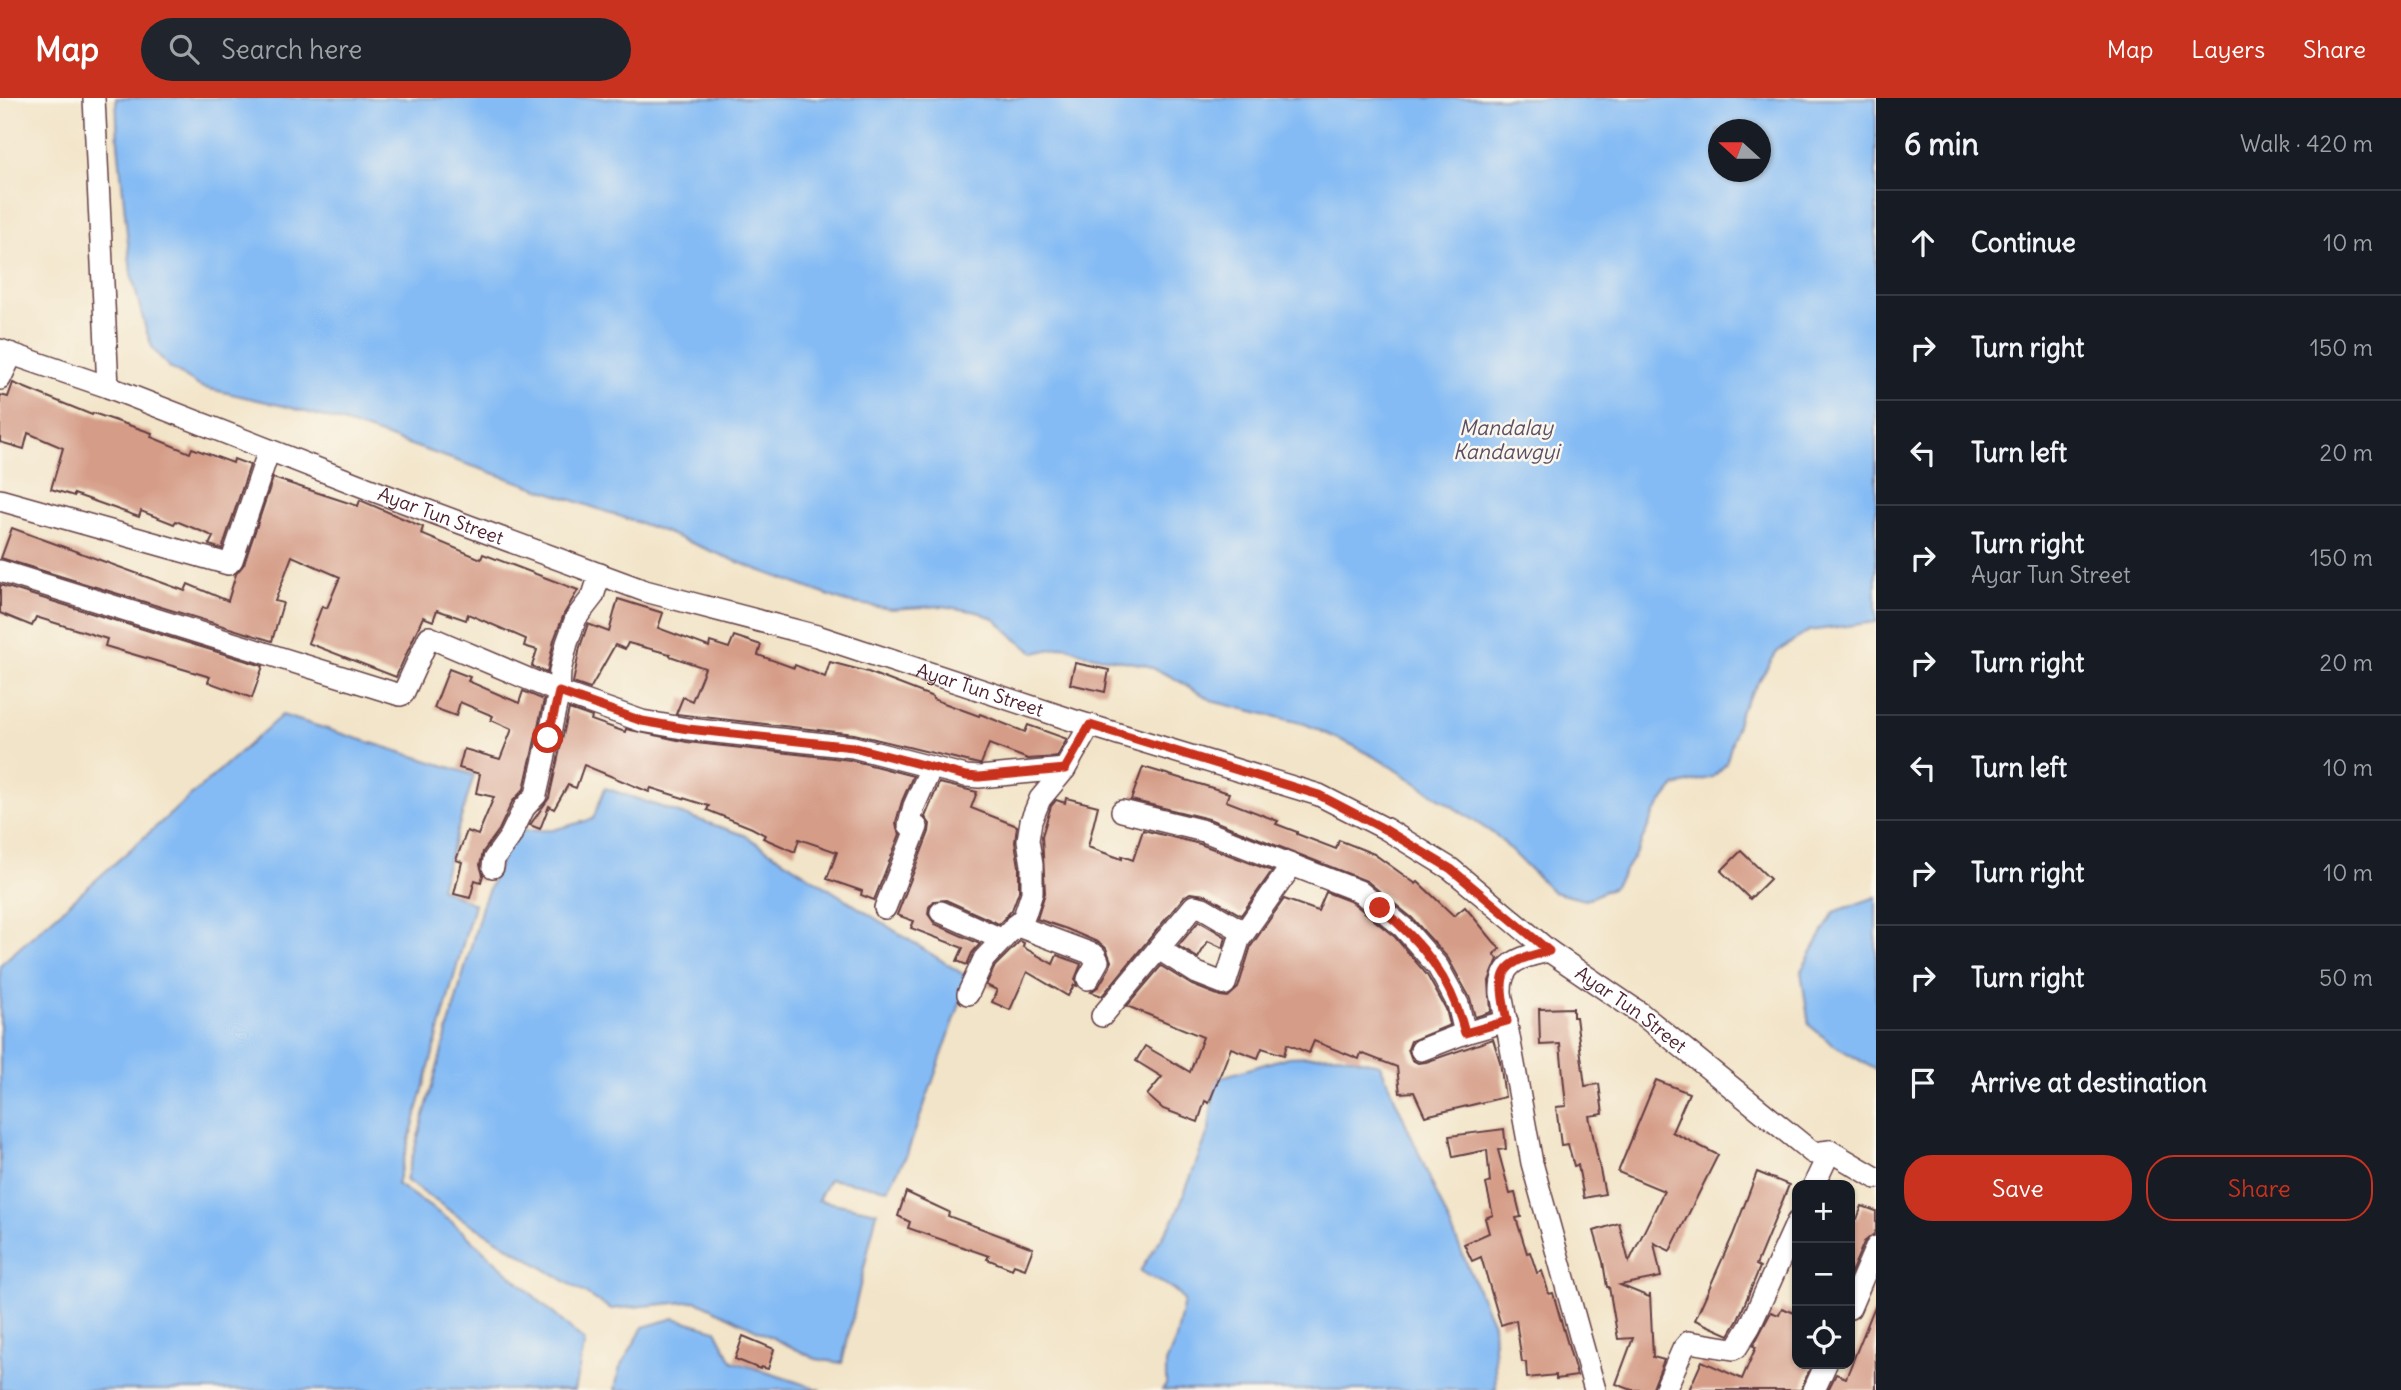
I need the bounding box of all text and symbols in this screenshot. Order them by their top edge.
search box [141,18,631,81]
text: Map [35,28,99,70]
icon: search [165,30,203,68]
text: Search here [221,33,362,66]
text: Map [2107,34,2153,64]
text: Layers [2191,34,2265,64]
text: Share [2303,34,2366,64]
north arrow [1708,119,1771,182]
text: 6 min [1904,125,1979,163]
text: Walk · 420 m [2240,129,2373,158]
icon: ahead [1904,224,1942,262]
text: Continue [1971,226,2076,259]
text: 10 m [2323,228,2373,257]
icon: right [1904,329,1942,367]
text: Turn right [1971,331,2084,364]
text: 150 m [2310,333,2373,362]
water label: Mandalay Kandawgyi [1453,414,1561,465]
icon: left [1904,434,1942,472]
text: Turn left [1971,436,2067,469]
text: 20 m [2320,438,2373,467]
street label: Ayar Tun Street [375,481,507,550]
text: Turn right [1971,527,2084,560]
icon: right [1904,539,1942,577]
text: 150 m [2310,543,2373,572]
text: Ayar Tun Street [1971,560,2131,589]
icon: right [1904,644,1942,682]
text: Turn right [1971,646,2084,679]
text: 20 m [2320,648,2373,677]
street label: Ayar Tun Street [913,658,1046,722]
route start [532,722,563,753]
icon: left [1904,749,1942,787]
text: Turn left [1971,751,2067,784]
text: 10 m [2323,753,2373,782]
icon: right [1904,854,1942,892]
text: Turn right [1971,856,2084,889]
text: 10 m [2323,858,2373,887]
route end [1364,892,1395,923]
icon: right [1904,959,1942,997]
street label: Ayar Tun Street [1571,961,1692,1058]
text: Turn right [1971,961,2084,994]
text: 50 m [2319,963,2373,992]
icon: arrive [1904,1064,1942,1102]
text: Arrive at destination [1971,1066,2207,1099]
button: Save [1904,1155,2132,1221]
button: Share [2146,1155,2373,1221]
map controls [1792,1180,1855,1369]
button: + [1792,1180,1855,1243]
button: − [1792,1243,1855,1306]
button: locate [1792,1306,1855,1369]

